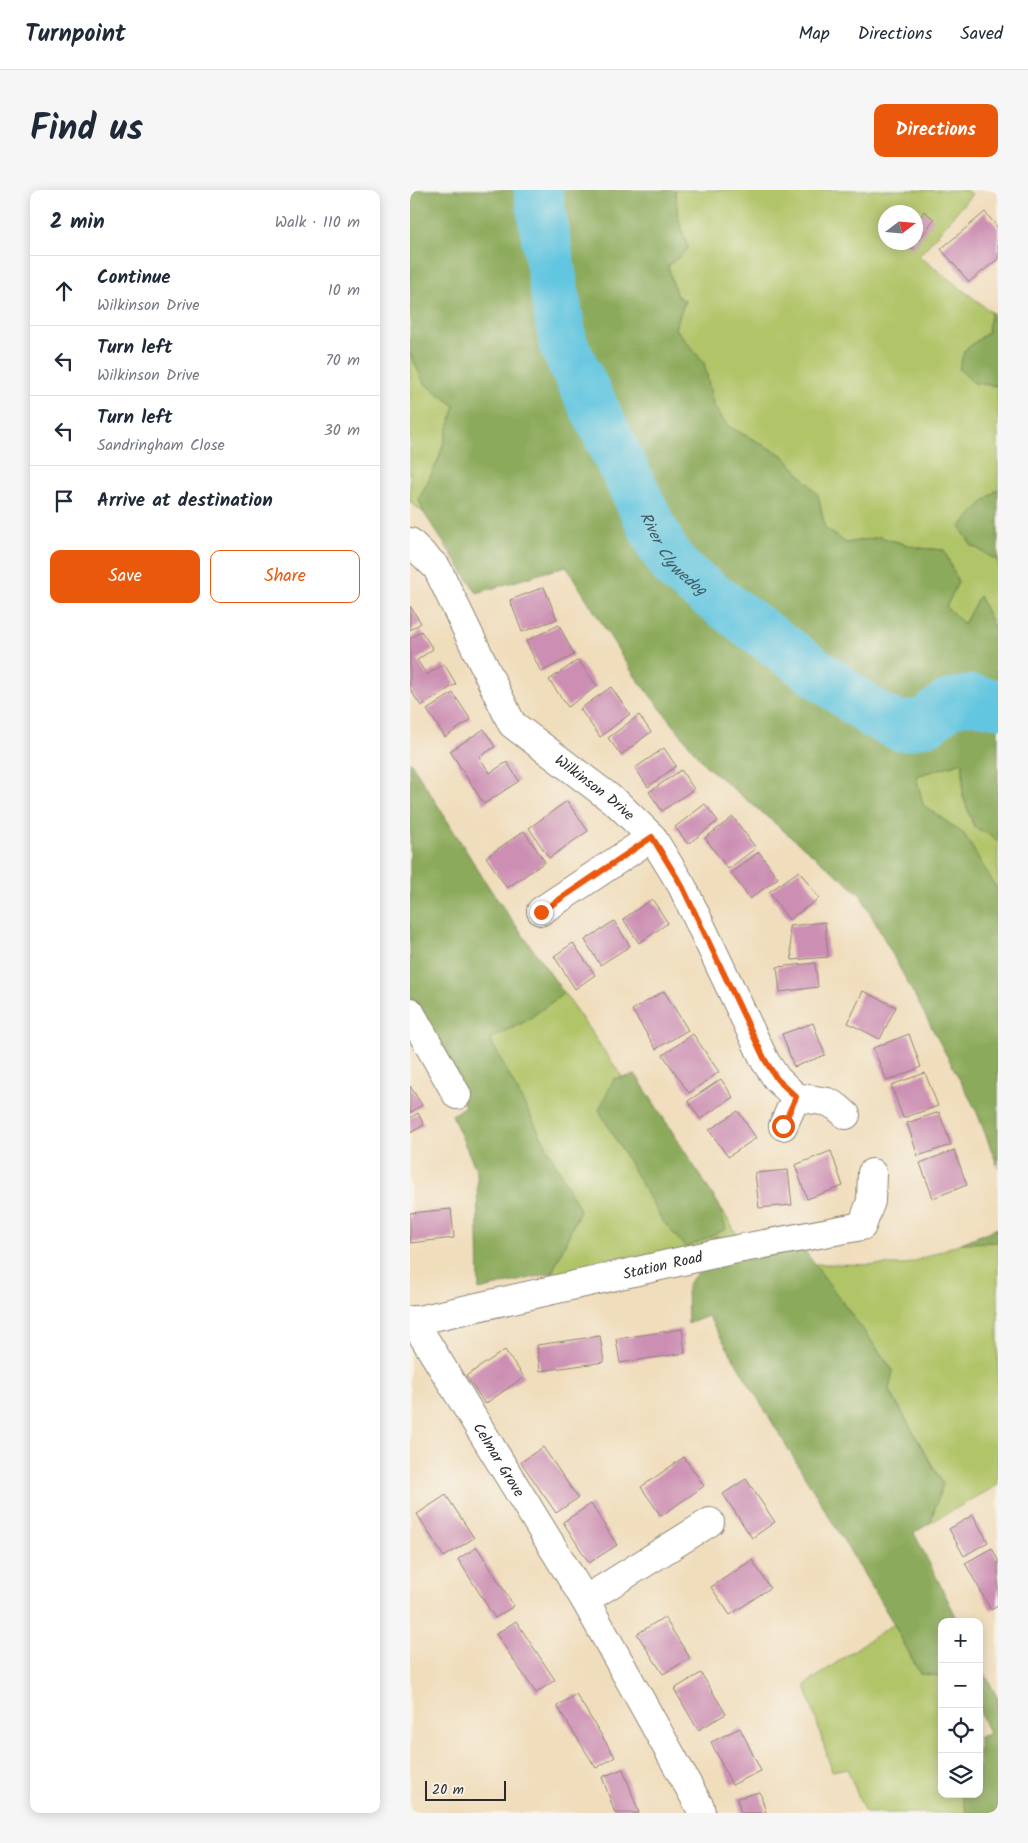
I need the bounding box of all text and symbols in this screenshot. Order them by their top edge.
text: Turnpoint [25,15,126,54]
text: Map [798,20,830,49]
text: Directions [858,20,932,49]
text: Saved [960,20,1003,49]
text: Find us [30,102,143,158]
button: Directions [874,104,998,157]
north arrow [878,205,923,250]
text: 2 min [50,206,105,239]
text: Walk · 110 m [275,210,360,235]
text: Continue [97,263,170,293]
icon: ahead [50,277,78,305]
text: 10 m [328,278,360,303]
text: Wilkinson Drive [97,293,199,318]
text: Turn left [97,333,172,363]
icon: left [50,347,78,375]
text: 70 m [325,348,360,373]
text: Wilkinson Drive [97,363,199,388]
text: Turn left [97,403,172,433]
icon: left [50,417,78,445]
text: 30 m [324,418,360,443]
text: Sandringham Close [97,433,225,458]
text: Arrive at destination [97,486,273,516]
icon: arrive [50,487,78,515]
water label: River Clywedog [633,508,713,603]
button: Save [50,550,200,603]
button: Share [210,550,360,603]
street label: Wilkinson Drive [549,749,640,827]
route end [530,901,553,924]
route start [772,1115,795,1138]
street label: Station Road [621,1246,706,1287]
street label: Celmar Grove [466,1418,530,1502]
map controls [938,1618,983,1798]
button: + [938,1618,983,1663]
button: − [938,1663,983,1708]
button: locate [938,1708,983,1753]
button: layers [938,1753,983,1798]
scale bar [425,1778,506,1801]
text: 20 m [432,1779,464,1801]

